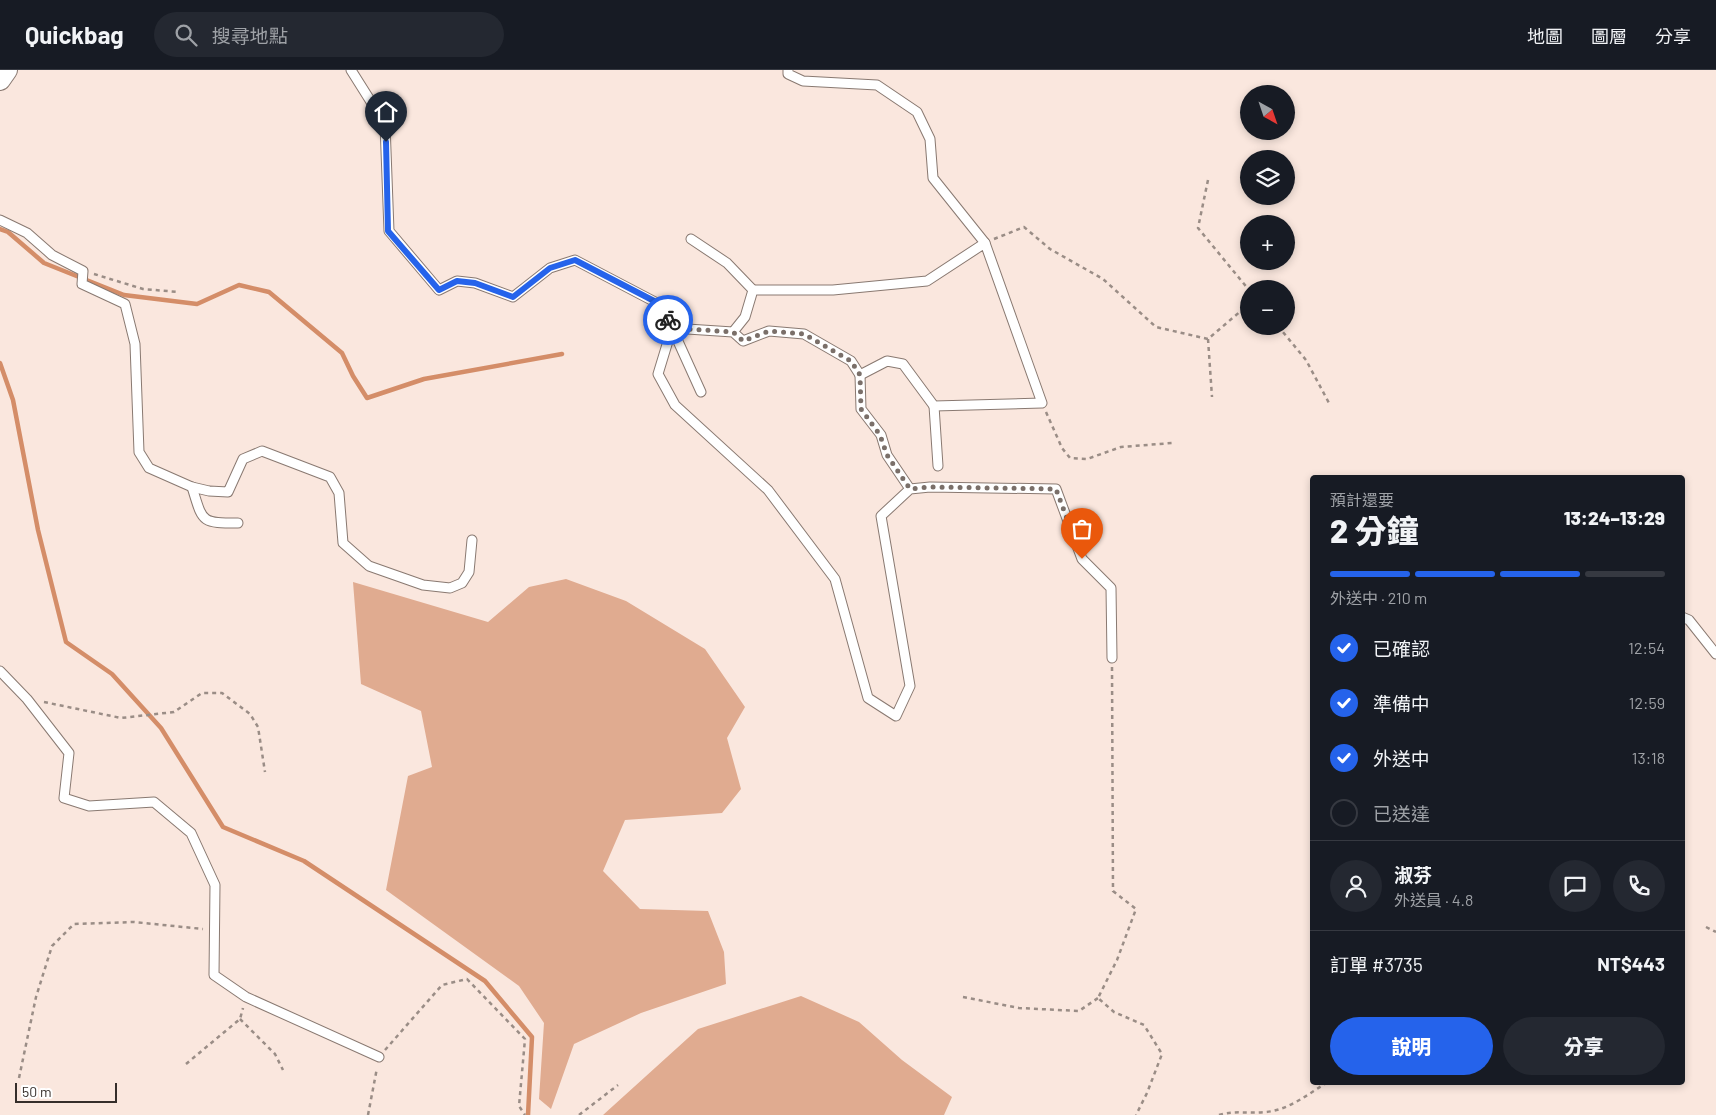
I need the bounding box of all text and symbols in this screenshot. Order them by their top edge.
search box [154,12,504,57]
text: Quickbag [25,20,124,49]
icon: search [172,21,200,49]
text: 搜尋地點 [212,24,288,47]
text: 地圖 [1527,25,1563,47]
text: 圖層 [1591,25,1627,47]
text: 分享 [1655,25,1691,47]
north arrow [1240,85,1295,140]
map controls [1240,85,1295,335]
pin [365,91,407,142]
icon: home [372,98,400,126]
button: layers [1240,150,1295,205]
button: + [1240,215,1295,270]
button: − [1240,280,1295,335]
courier [643,295,693,345]
icon: bike [654,306,682,334]
text: 預計還要 [1330,490,1394,509]
text: 13:24–13:29 [1564,506,1665,529]
pin [1061,508,1103,559]
text: 2 分鐘 [1330,511,1419,549]
icon: bag [1068,515,1096,543]
text: 外送中 · 210 m [1330,588,1427,607]
icon: check [1330,634,1358,662]
text: 已確認 [1373,637,1430,660]
text: 12:54 [1628,638,1665,657]
icon: check [1330,689,1358,717]
text: 準備中 [1373,692,1430,715]
text: 12:59 [1629,693,1665,712]
icon: check [1330,744,1358,772]
text: 外送中 [1373,747,1430,770]
text: 13:18 [1632,748,1665,767]
text: 已送達 [1373,802,1430,825]
button: person [1330,860,1382,912]
button: chat [1549,860,1601,912]
button: phone [1613,860,1665,912]
text: 淑芬 [1394,863,1432,886]
text: 外送員 · 4.8 [1394,890,1473,909]
text: NT$443 [1597,952,1665,975]
text: 訂單 #3735 [1330,953,1423,976]
button: 說明 [1330,1017,1493,1075]
button: 分享 [1503,1017,1665,1075]
scale bar [15,1080,118,1103]
text: 50 m [22,1083,51,1100]

